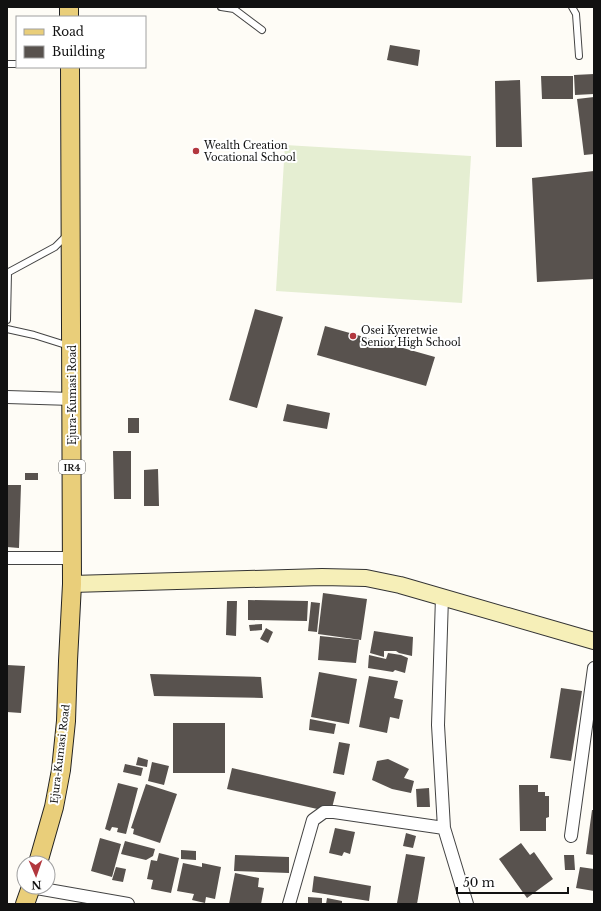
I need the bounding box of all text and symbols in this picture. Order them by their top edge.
legend [16,16,146,68]
text: Road [52,24,84,39]
text: Building [52,44,106,59]
place label: Wealth Creation Vocational School [203,139,296,164]
marker: Wealth Creation Vocational School [191,146,201,156]
place label: Osei Kyeretwie Senior High School [361,324,461,349]
marker: Osei Kyeretwie Senior High School [348,331,358,341]
street label: Ejura-Kumasi Road [66,345,79,445]
road number: IR4 [59,460,85,474]
street label: Ejura-Kumasi Road [47,703,73,804]
north arrow [16,855,56,895]
scale bar [457,869,568,895]
text: 50 m [463,875,495,890]
text: N [30,878,42,892]

